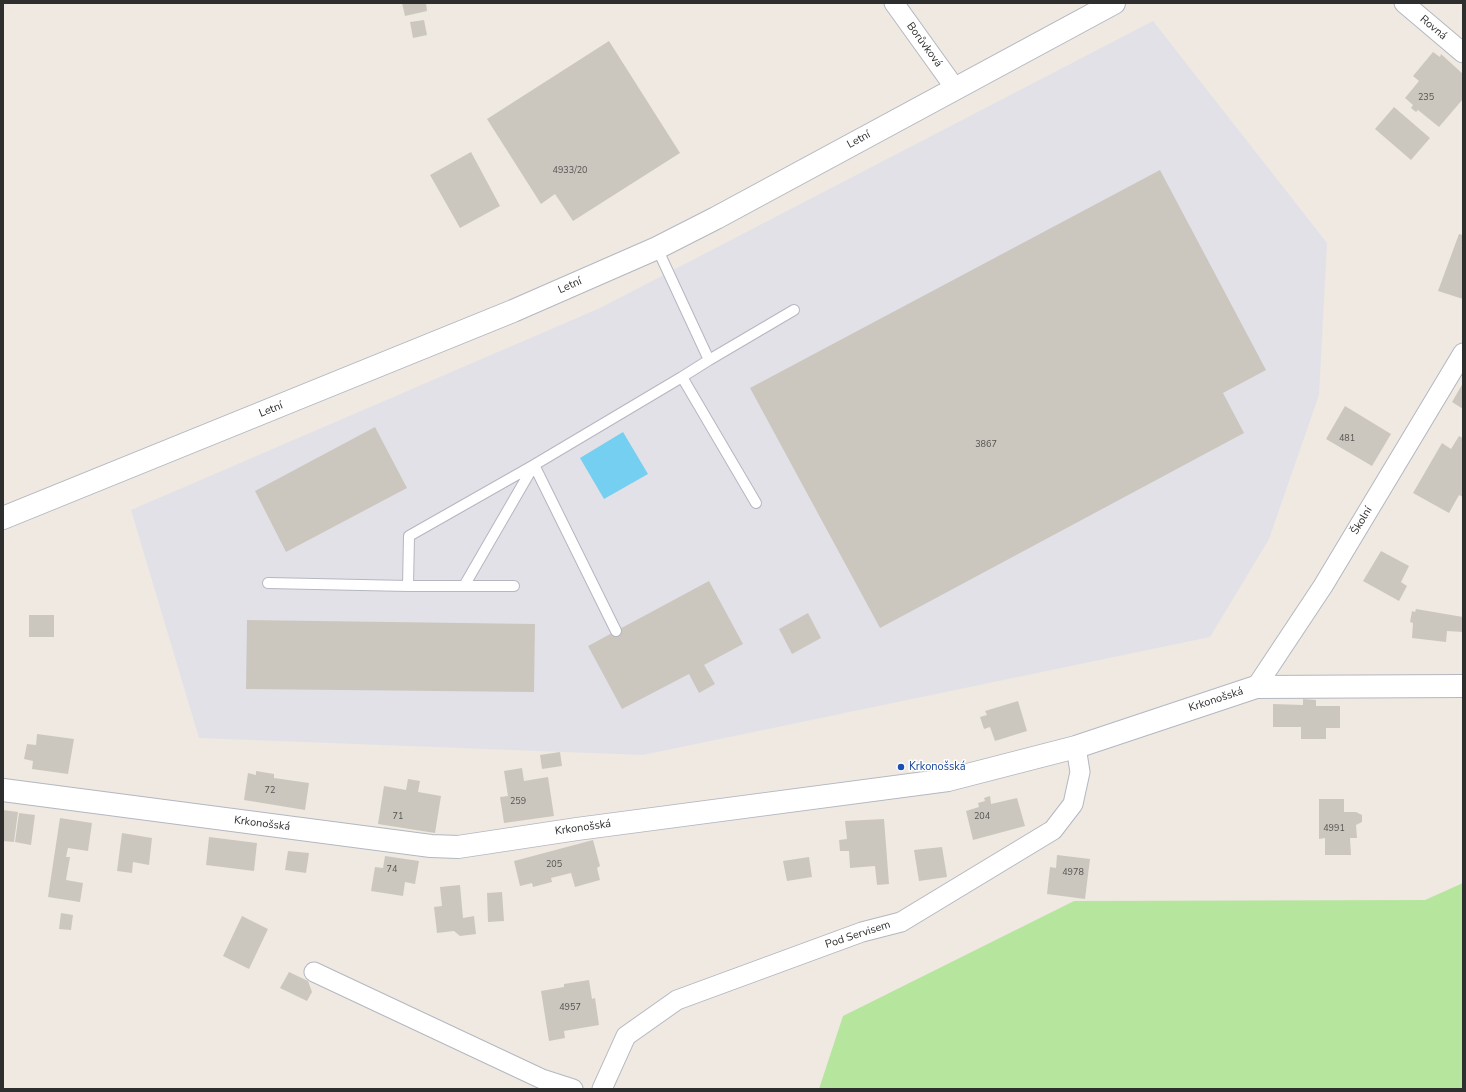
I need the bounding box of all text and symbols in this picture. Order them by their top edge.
street label: Rovná [1417,13,1449,43]
street label: Borůvková [903,20,945,70]
house number: 235 [1418,93,1434,103]
street label: Letní [845,128,873,152]
house number: 4933/20 [553,166,587,176]
street label: Letní [556,275,584,297]
street label: Letní [257,399,285,421]
house number: 481 [1339,434,1355,444]
house number: 3867 [975,440,997,450]
street label: Školní [1349,505,1375,537]
street label: Krkonošská [1187,685,1245,715]
place label: Krkonošská [909,760,966,774]
marker: Krkonošská [896,762,906,772]
house number: 72 [265,786,275,796]
house number: 259 [510,797,526,807]
house number: 71 [393,812,403,822]
house number: 204 [974,812,990,822]
street label: Krkonošská [233,814,291,834]
street label: Krkonošská [554,818,612,838]
house number: 4991 [1323,824,1345,834]
house number: 205 [546,860,562,870]
house number: 74 [387,865,397,875]
house number: 4978 [1062,868,1084,878]
street label: Pod Servisem [824,918,892,952]
house number: 4957 [559,1003,581,1013]

